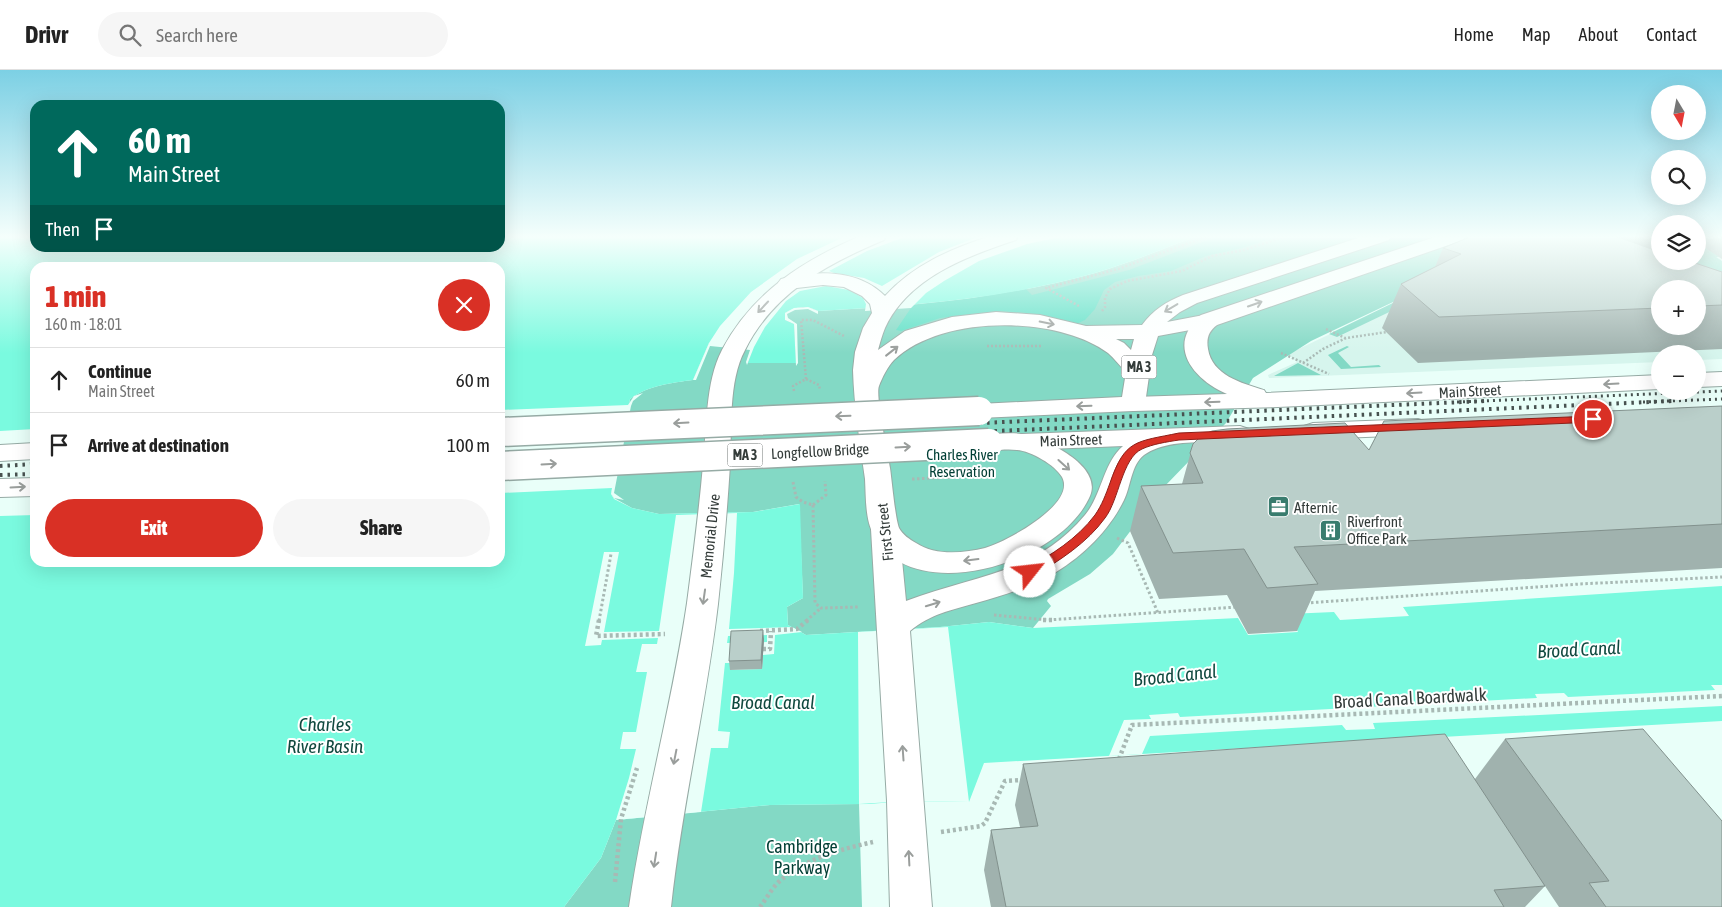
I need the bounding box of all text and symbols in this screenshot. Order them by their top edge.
search box [98,12,448,57]
text: Drivr [25,21,68,48]
icon: search [116,21,144,49]
text: Search here [156,24,238,46]
text: Home [1454,24,1494,45]
text: Map [1522,24,1551,45]
text: About [1579,24,1618,45]
text: Contact [1646,24,1697,45]
north arrow [1651,85,1706,140]
map controls [1651,85,1706,400]
icon: ahead [45,120,110,185]
text: 60 m [128,120,191,160]
button: search [1651,150,1706,205]
text: Main Street [128,161,220,187]
icon: arrive [90,215,118,243]
button: layers [1651,215,1706,270]
text: Then [45,218,80,240]
text: 1 min [45,279,106,313]
button: close [438,279,490,331]
button: + [1651,280,1706,335]
one-way arrow [1247,299,1263,309]
one-way arrow [757,301,769,313]
one-way arrow [1164,303,1178,313]
text: 160 m · 18:01 [45,315,122,333]
one-way arrow [1038,319,1054,329]
one-way arrow [885,345,898,356]
button: − [1651,345,1706,400]
road number: MA 3 [1122,356,1156,378]
text: Continue [88,360,152,382]
icon: ahead [45,366,73,394]
text: 60 m [456,369,490,391]
one-way arrow [1604,380,1620,389]
street label: Main Street [1438,381,1502,401]
text: Main Street [88,382,155,400]
one-way arrow [1406,389,1422,398]
one-way arrow [1204,397,1220,407]
pin [1572,398,1614,440]
one-way arrow [1076,402,1092,411]
icon: arrive [1579,405,1607,433]
one-way arrow [835,411,852,421]
one-way arrow [673,418,690,428]
street label: Main Street [1039,430,1103,450]
icon: arrive [45,431,73,459]
text: Arrive at destination [88,434,229,456]
text: 100 m [447,434,490,456]
street label: Longfellow Bridge [770,440,870,462]
one-way arrow [895,442,911,452]
road number: MA 3 [728,444,762,466]
park label: Charles River Reservation [926,446,998,480]
one-way arrow [540,459,556,469]
one-way arrow [1058,459,1071,471]
one-way arrow [9,483,25,492]
street label: Memorial Drive [697,493,723,579]
office icon: Afternic [1266,495,1290,519]
button: Exit [45,499,263,557]
button: Share [273,499,490,557]
place label: Afternic [1294,499,1338,516]
street label: First Street [873,502,897,562]
place label: Riverfront Office Park [1347,513,1407,547]
building icon: Riverfront Office Park [1319,518,1343,542]
position arrow [1003,545,1055,597]
one-way arrow [964,555,980,565]
one-way arrow [699,588,709,604]
one-way arrow [925,598,941,608]
water label: Broad Canal [1537,636,1621,662]
water label: Broad Canal [1132,660,1218,690]
street label: Broad Canal Boardwalk [1333,683,1487,712]
water label: Broad Canal [731,691,815,713]
water label: Charles River Basin [287,713,363,757]
one-way arrow [898,745,907,761]
one-way arrow [670,748,679,764]
park label: Cambridge Parkway [766,836,838,878]
one-way arrow [904,851,913,867]
one-way arrow [650,852,660,868]

